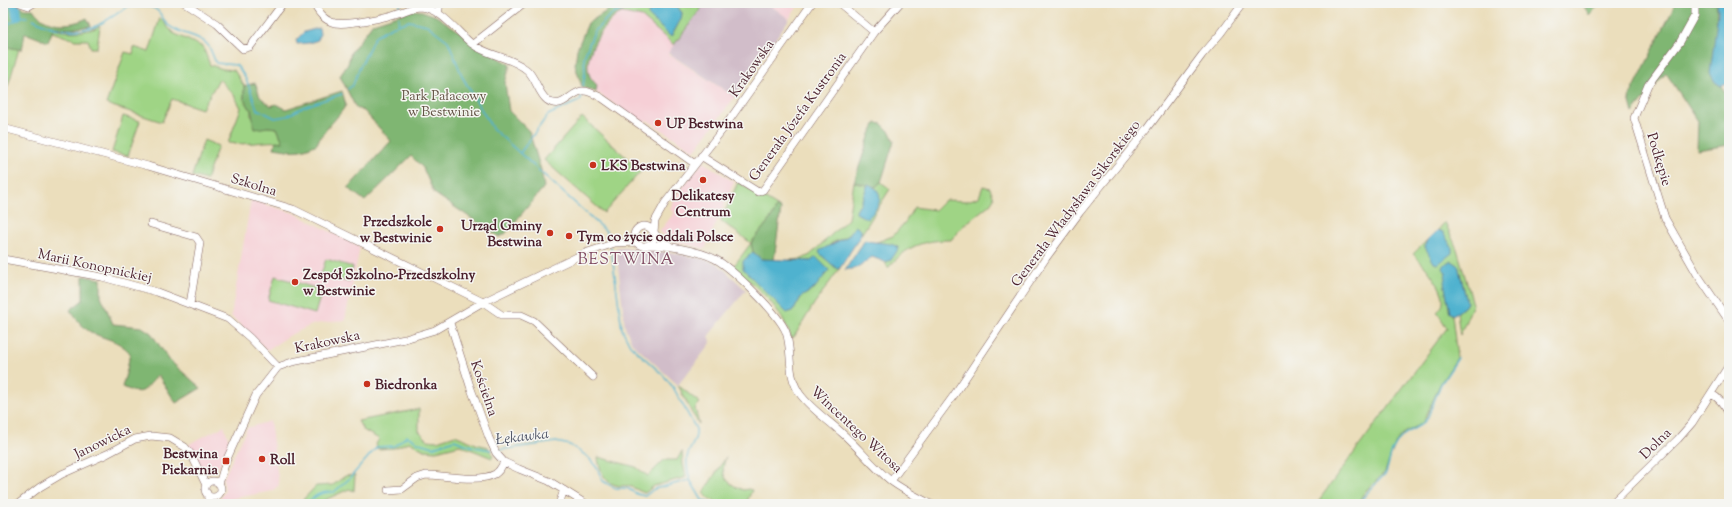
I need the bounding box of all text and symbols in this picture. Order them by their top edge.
street label: Krakowska [725,36,780,102]
street label: Generała Józefa Kustronia [745,48,853,186]
park label: Park Pałacowy w Bestwinie [401,87,487,123]
place label: UP Bestwina [666,115,744,135]
street label: Generała Władysława Sikorskiego [1007,116,1146,292]
marker: UP Bestwina [653,118,663,128]
street label: Podkępie [1640,130,1676,189]
place label: LKS Bestwina [601,157,686,177]
marker: LKS Bestwina [588,160,598,170]
street label: Szkolna [228,169,279,203]
marker: Delikatesy Centrum [698,175,708,185]
place label: Delikatesy Centrum [671,187,735,223]
place label: Przedszkole w Bestwinie [360,213,432,249]
place label: Urząd Gminy Bestwina [461,217,543,253]
marker: Przedszkole w Bestwinie [435,224,445,234]
marker: Urząd Gminy Bestwina [545,228,555,238]
place label: Tym co życie oddali Polsce [577,228,734,248]
marker: Tym co życie oddali Polsce [564,231,574,241]
street label: Marii Konopnickiej [36,245,153,289]
district label: BESTWINA [577,249,675,272]
place label: Zespół Szkolno-Przedszkolny w Bestwinie [303,266,475,302]
marker: Zespół Szkolno-Przedszkolny w Bestwinie [290,277,300,287]
street label: Krakowska [293,326,362,360]
street label: Kościelna [464,358,502,420]
place label: Biedronka [375,376,438,396]
marker: Biedronka [362,379,372,389]
street label: Wincentego Witosa [805,382,907,479]
street label: Janowicka [70,420,135,466]
water label: Łękawka [494,424,550,451]
street label: Dolna [1636,424,1677,465]
place label: Bestwina Piekarnia [162,445,219,481]
place label: Roll [270,451,295,471]
marker: Roll [257,454,267,464]
marker: Bestwina Piekarnia [221,456,231,466]

